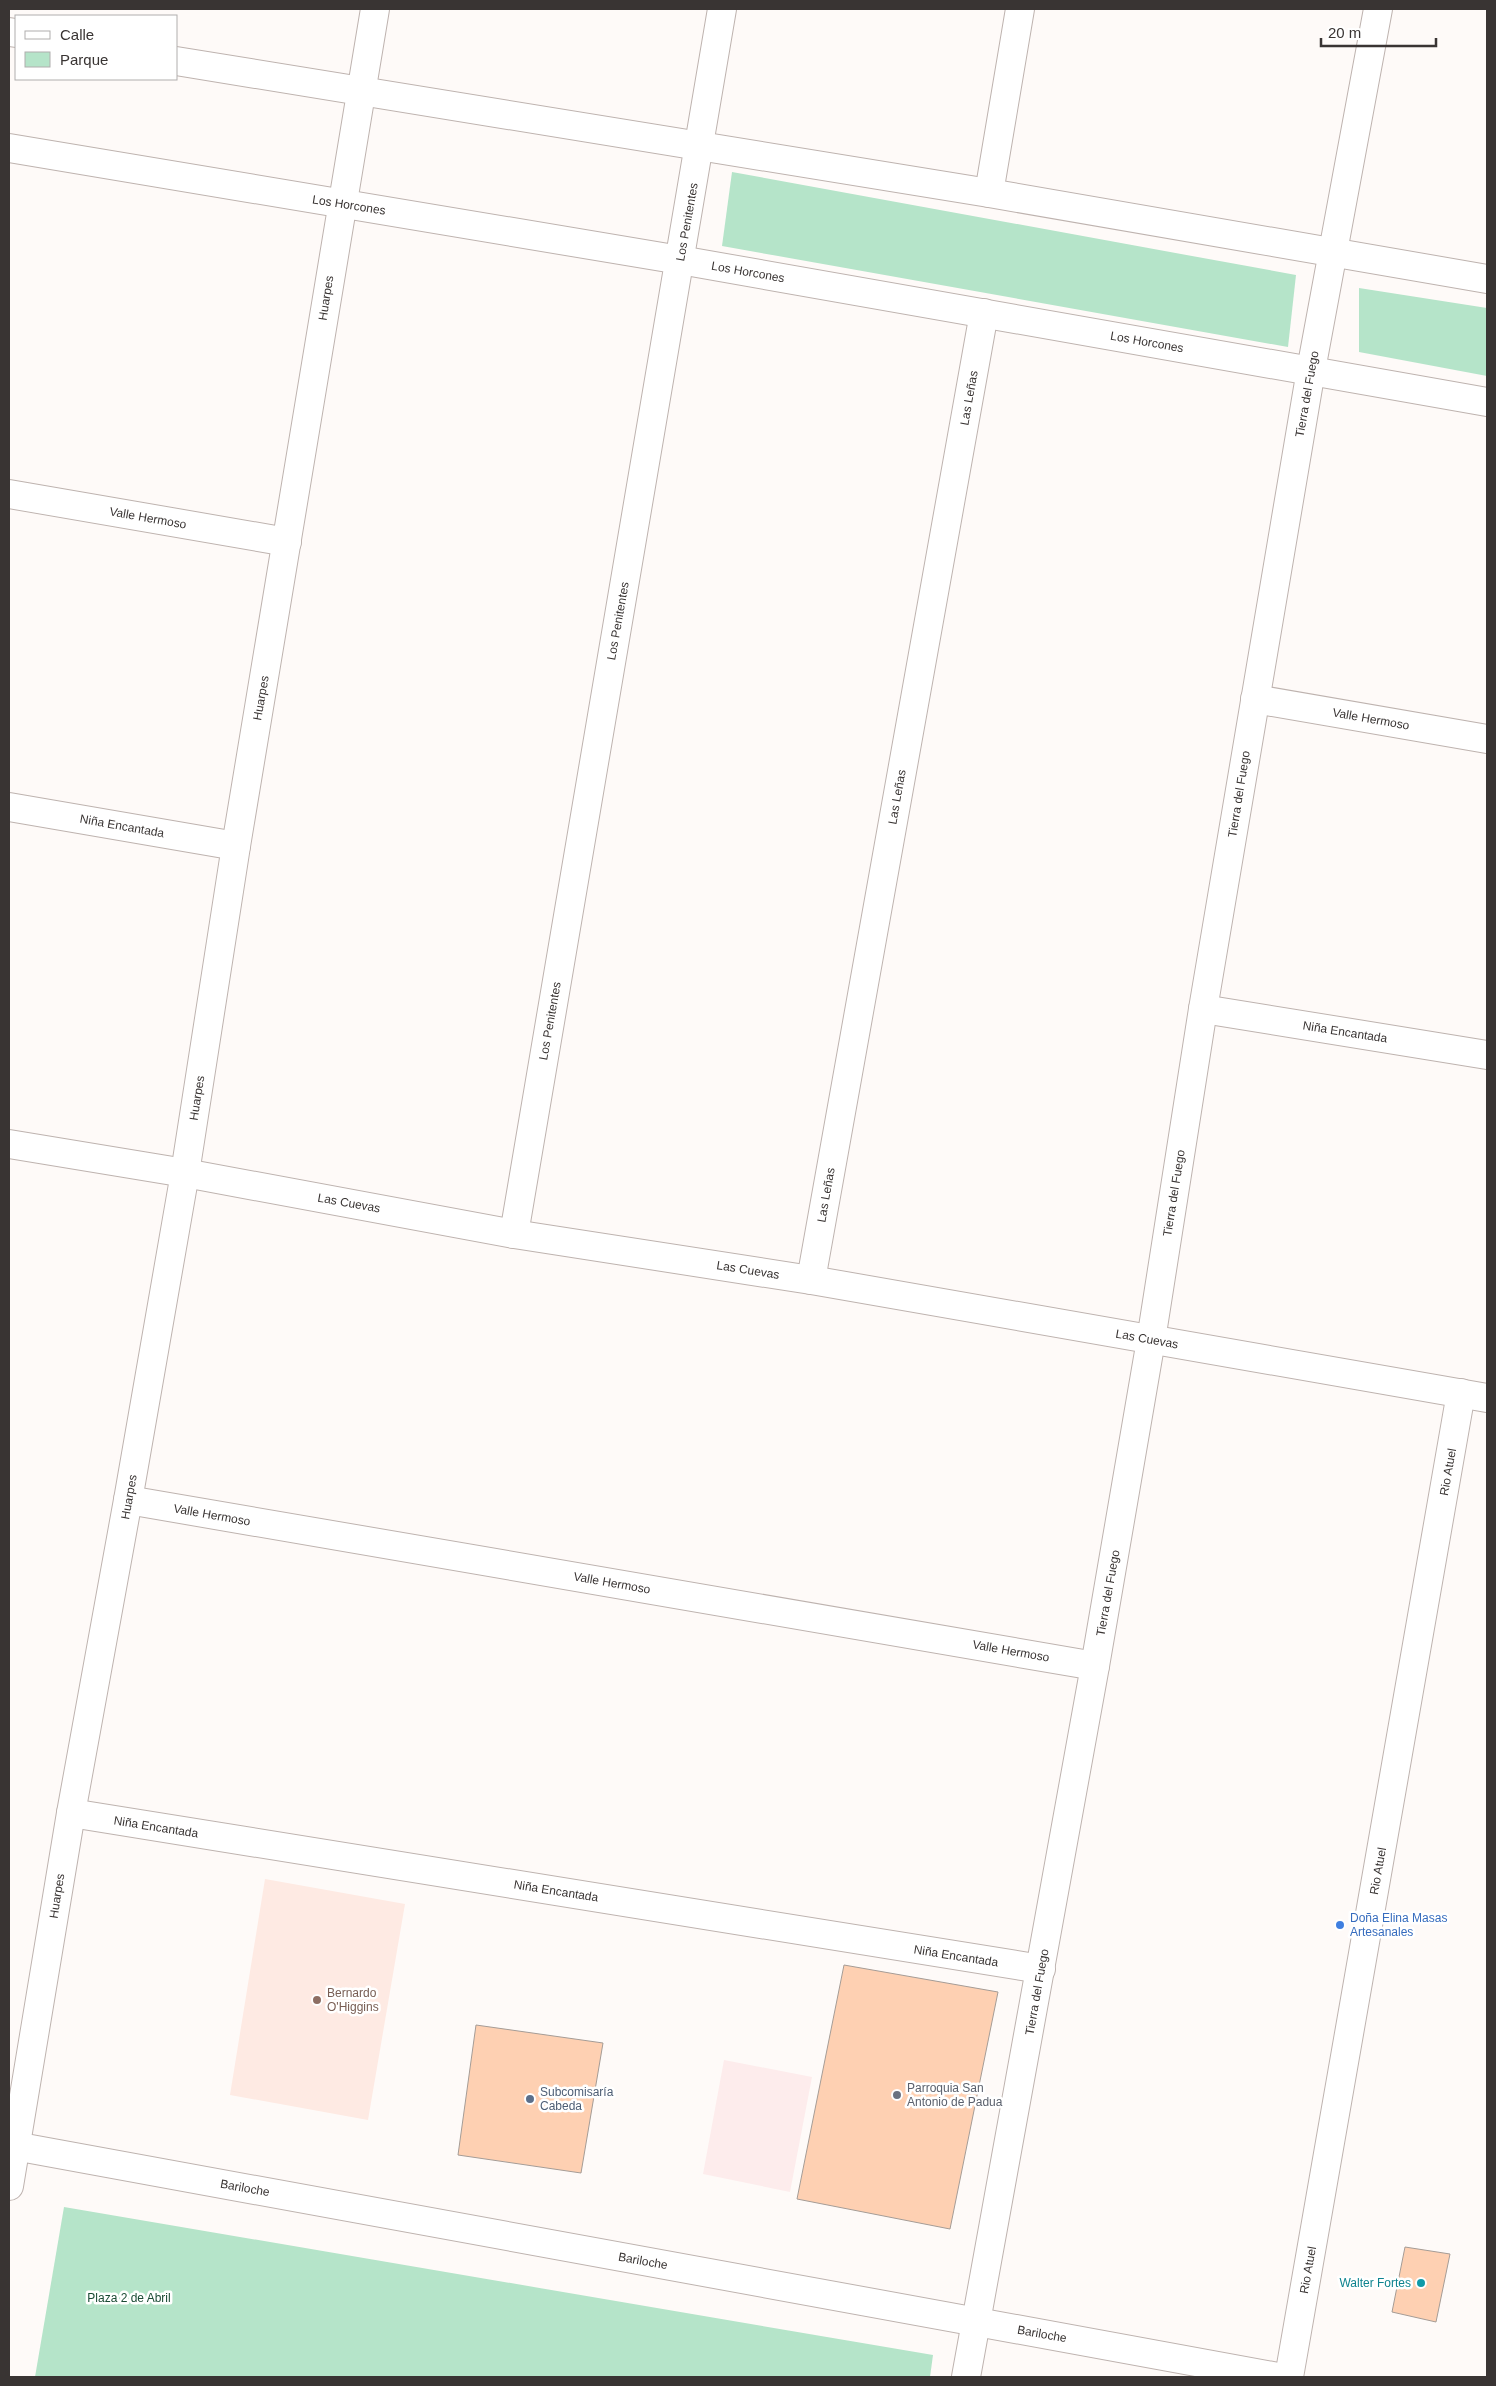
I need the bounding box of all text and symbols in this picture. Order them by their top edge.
legend [15,15,178,80]
scale bar [1321,15,1436,47]
text: 20 m [1328,24,1361,41]
text: Calle [60,26,94,43]
text: Parque [60,51,108,68]
street label: Los Penitentes [673,182,701,262]
street label: Los Horcones [311,192,387,218]
street label: Los Horcones [710,259,786,285]
street label: Huarpes [316,275,336,321]
street label: Los Horcones [1109,329,1185,355]
street label: Tierra del Fuego [1292,349,1322,438]
street label: Las Leñas [957,370,981,426]
street label: Valle Hermoso [108,504,188,532]
street label: Los Penitentes [604,581,632,661]
street label: Huarpes [250,674,272,722]
street label: Valle Hermoso [1331,705,1411,733]
street label: Tierra del Fuego [1225,749,1253,838]
street label: Las Leñas [885,769,909,825]
street label: Niña Encantada [79,812,166,840]
street label: Los Penitentes [536,981,564,1061]
street label: Niña Encantada [1302,1018,1389,1046]
street label: Huarpes [187,1075,207,1121]
street label: Tierra del Fuego [1160,1148,1188,1237]
street label: Las Leñas [814,1167,838,1223]
street label: Las Cuevas [317,1191,381,1215]
street label: Las Cuevas [716,1258,780,1282]
street label: Las Cuevas [1115,1327,1179,1351]
street label: Rio Atuel [1437,1447,1459,1497]
street label: Huarpes [118,1473,140,1521]
street label: Valle Hermoso [172,1501,252,1529]
street label: Tierra del Fuego [1093,1548,1123,1637]
street label: Valle Hermoso [572,1569,652,1597]
street label: Valle Hermoso [971,1637,1051,1665]
street label: Niña Encantada [113,1813,200,1841]
street label: Rio Atuel [1367,1846,1389,1896]
street label: Huarpes [47,1873,67,1919]
street label: Niña Encantada [513,1877,600,1905]
place label: Doña Elina Masas Artesanales [1350,1911,1447,1939]
marker: Doña Elina Masas Artesanales [1334,1919,1346,1931]
street label: Niña Encantada [913,1942,1000,1970]
street label: Tierra del Fuego [1022,1947,1052,2036]
place label: Bernardo O'Higgins [327,1986,379,2014]
marker: Bernardo O'Higgins [311,1994,323,2006]
place label: Parroquia San Antonio de Padua [907,2081,1003,2109]
place label: Subcomisaría Cabeda [540,2085,614,2113]
marker: Parroquia San Antonio de Padua [891,2089,903,2101]
marker: Subcomisaría Cabeda [524,2093,536,2105]
street label: Bariloche [219,2177,271,2199]
street label: Rio Atuel [1297,2245,1319,2295]
street label: Bariloche [617,2250,669,2272]
place label: Walter Fortes [1339,2276,1411,2290]
marker: Walter Fortes [1415,2277,1427,2289]
park label: Plaza 2 de Abril [87,2291,171,2305]
street label: Bariloche [1016,2323,1068,2345]

